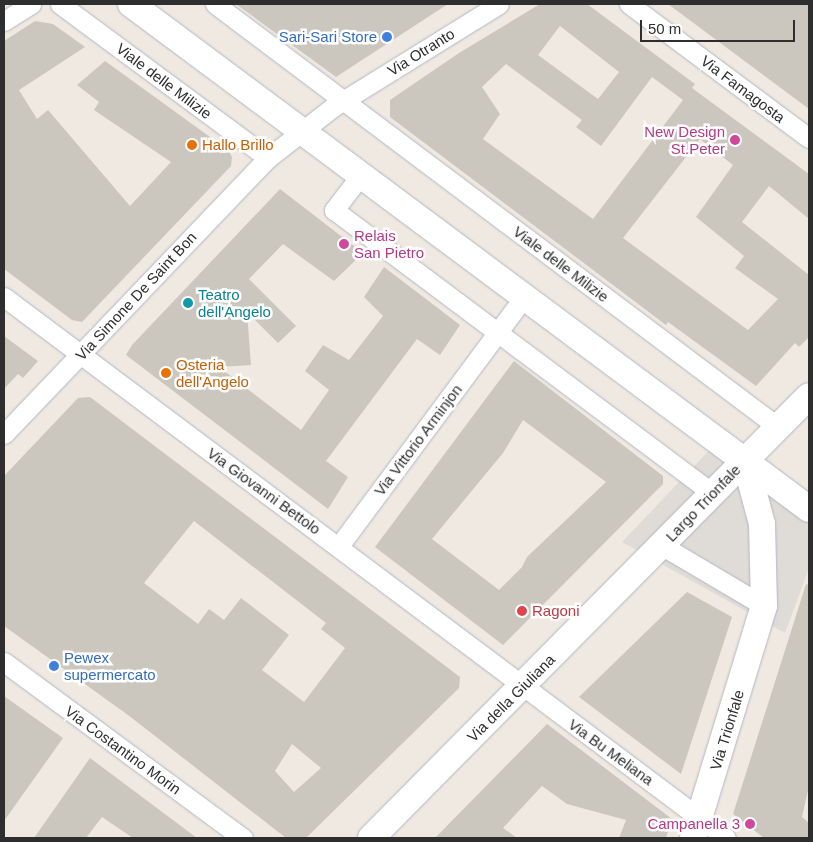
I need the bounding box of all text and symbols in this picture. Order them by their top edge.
scale bar [643,10,798,42]
text: 50 m [648,20,681,37]
street label: Via Otranto [384,24,458,80]
place label: Sari-Sari Store [279,28,377,46]
marker: Sari-Sari Store [381,31,393,43]
street label: Viale delle Milizie [113,39,215,123]
street label: Via Famagosta [697,52,789,126]
place label: New Design St.Peter [644,122,725,157]
marker: New Design St.Peter [729,134,741,146]
place label: Hallo Brillo [202,136,274,154]
marker: Hallo Brillo [186,139,198,151]
street label: Viale delle Milizie [510,222,612,306]
place label: Relais San Pietro [354,226,424,261]
street label: Via Simone De Saint Bon [72,228,200,364]
marker: Relais San Pietro [338,238,350,250]
place label: Teatro dell'Angelo [198,285,271,320]
marker: Teatro dell'Angelo [182,297,194,309]
place label: Osteria dell'Angelo [176,355,249,390]
marker: Osteria dell'Angelo [160,367,172,379]
street label: Via Vittorio Arminjon [370,381,466,499]
street label: Via Giovanni Bettolo [204,444,324,538]
street label: Largo Trionfale [662,461,744,545]
place label: Ragoni [532,602,580,620]
marker: Ragoni [516,605,528,617]
place label: Pewex supermercato [64,648,156,683]
street label: Via della Giuliana [463,650,559,746]
marker: Pewex supermercato [48,660,60,672]
street label: Via Trionfale [706,688,748,772]
street label: Via Costantino Morin [61,702,185,798]
street label: Via Bu Meliana [565,715,657,789]
place label: Campanella 3 [647,815,740,833]
marker: Campanella 3 [744,818,756,830]

